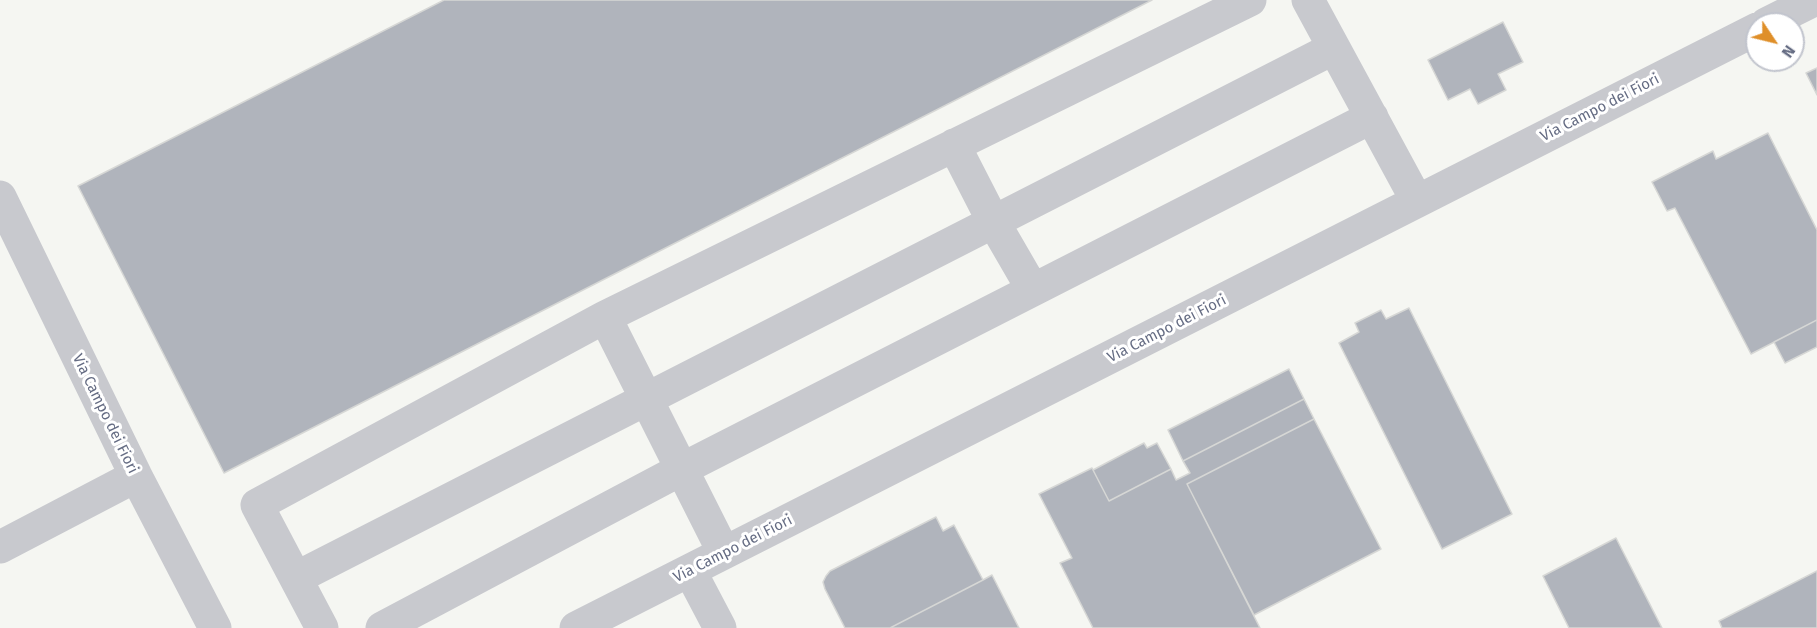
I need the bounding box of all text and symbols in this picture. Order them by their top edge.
north arrow [1745,12,1805,72]
text: N [1778,42,1799,61]
street label: Via Campo dei Fiori [1538,70,1662,146]
street label: Via Campo dei Fiori [1105,291,1229,367]
street label: Via Campo dei Fiori [68,351,142,477]
street label: Via Campo dei Fiori [671,511,795,587]

